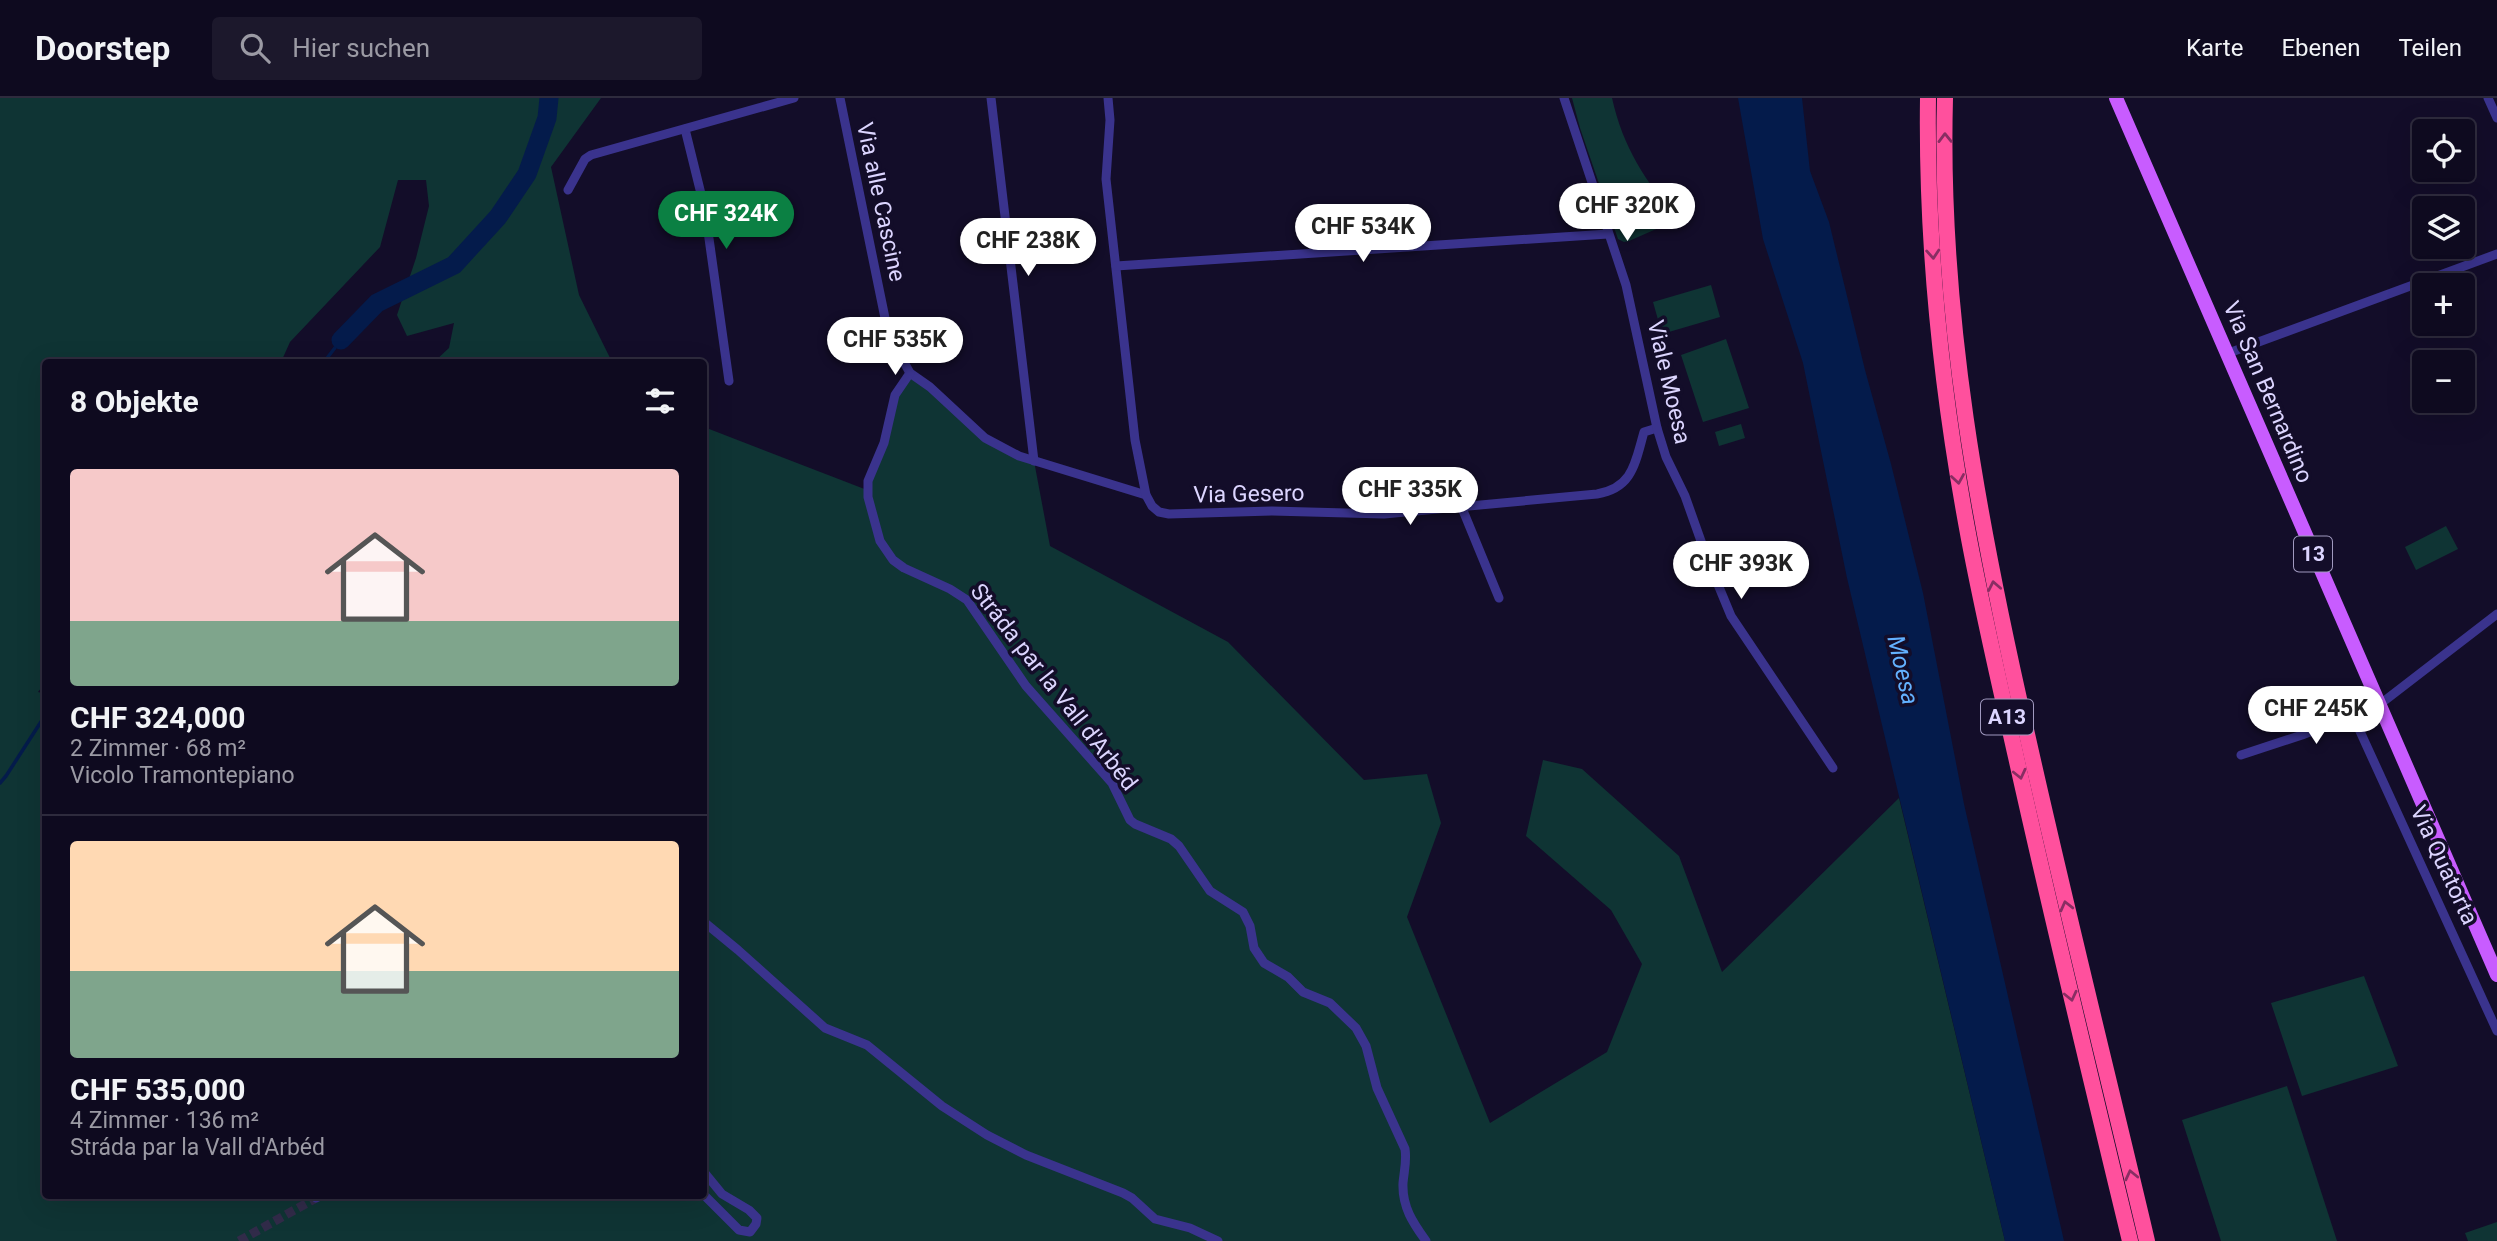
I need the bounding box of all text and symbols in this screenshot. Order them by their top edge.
search box [212,17,702,80]
text: Doorstep [35,29,170,68]
icon: search [236,29,274,67]
text: Hier suchen [292,33,430,63]
text: Karte [2186,34,2243,62]
text: Ebenen [2281,34,2360,62]
text: Teilen [2398,34,2462,62]
map controls [2412,119,2475,413]
button: locate [2412,119,2475,182]
street label: Via alle Cascine [851,120,911,284]
one-way arrow [1937,132,1952,143]
pin: CHF 320K [1555,184,1699,243]
pin: CHF 324K [654,192,798,251]
text: CHF 320K [1575,192,1679,219]
button: layers [2412,196,2475,259]
text: CHF 324K [674,200,778,227]
pin: CHF 534K [1291,204,1435,264]
text: CHF 534K [1311,213,1415,240]
pin: CHF 238K [956,218,1100,278]
text: CHF 238K [976,227,1080,254]
one-way arrow [1925,248,1940,259]
button: + [2412,273,2475,336]
street label: Via San Bernardino [2218,297,2318,487]
pin: CHF 535K [823,317,967,377]
street label: Viale Moesa [1642,318,1696,446]
text: CHF 535K [843,326,947,353]
button: − [2412,350,2475,413]
icon: filters [641,382,679,420]
text: 8 Objekte [70,384,199,419]
pin: CHF 335K [1338,468,1482,527]
one-way arrow [1950,474,1965,485]
text: CHF 335K [1358,476,1462,503]
street label: Via Gesero [1193,480,1305,508]
icon: home [312,514,438,640]
road number: 13 [2294,536,2332,572]
pin: CHF 393K [1669,542,1813,601]
text: CHF 393K [1689,550,1793,577]
street label: Stráda par la Vall d'Arbéd [965,578,1143,796]
one-way arrow [1987,580,2002,592]
water label: Moesa [1881,632,1925,708]
pin: CHF 245K [2244,686,2388,746]
text: CHF 245K [2264,695,2368,722]
text: CHF 324,000 [70,700,245,735]
road number: A13 [1981,700,2033,734]
text: 2 Zimmer · 68 m² [70,735,246,762]
text: Vicolo Tramontepiano [70,762,295,789]
one-way arrow [2011,768,2026,780]
street label: Via Quatorta [2405,801,2483,929]
icon: home [312,886,438,1012]
one-way arrow [2060,900,2074,912]
one-way arrow [2063,990,2078,1002]
text: CHF 535,000 [70,1072,245,1107]
text: 4 Zimmer · 136 m² [70,1107,259,1134]
text: Stráda par la Vall d'Arbéd [70,1134,325,1161]
one-way arrow [2125,1169,2139,1181]

